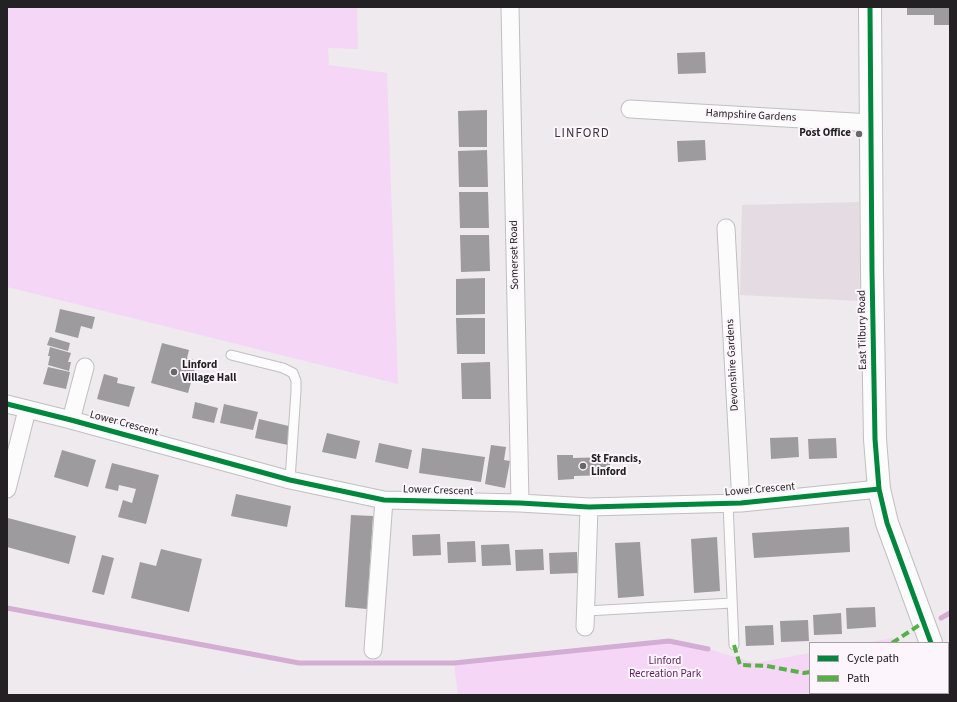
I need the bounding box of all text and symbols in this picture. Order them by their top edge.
street label: Hampshire Gardens [705,107,797,125]
district label: LINFORD [554,126,610,142]
place label: Post Office [799,127,851,141]
marker: Post Office [854,129,864,139]
street label: Somerset Road [508,220,522,290]
street label: East Tilbury Road [856,290,870,370]
street label: Devonshire Gardens [724,319,742,411]
place label: Linford Village Hall [182,359,236,385]
marker: Linford Village Hall [169,367,179,377]
street label: Lower Crescent [88,409,160,439]
place label: St Francis, Linford [591,453,641,479]
marker: St Francis, Linford [578,461,588,471]
street label: Lower Crescent [724,480,796,500]
street label: Lower Crescent [403,483,473,499]
legend [809,642,949,694]
text: Cycle path [847,650,899,667]
park label: Linford Recreation Park [629,655,701,681]
text: Path [847,670,870,687]

